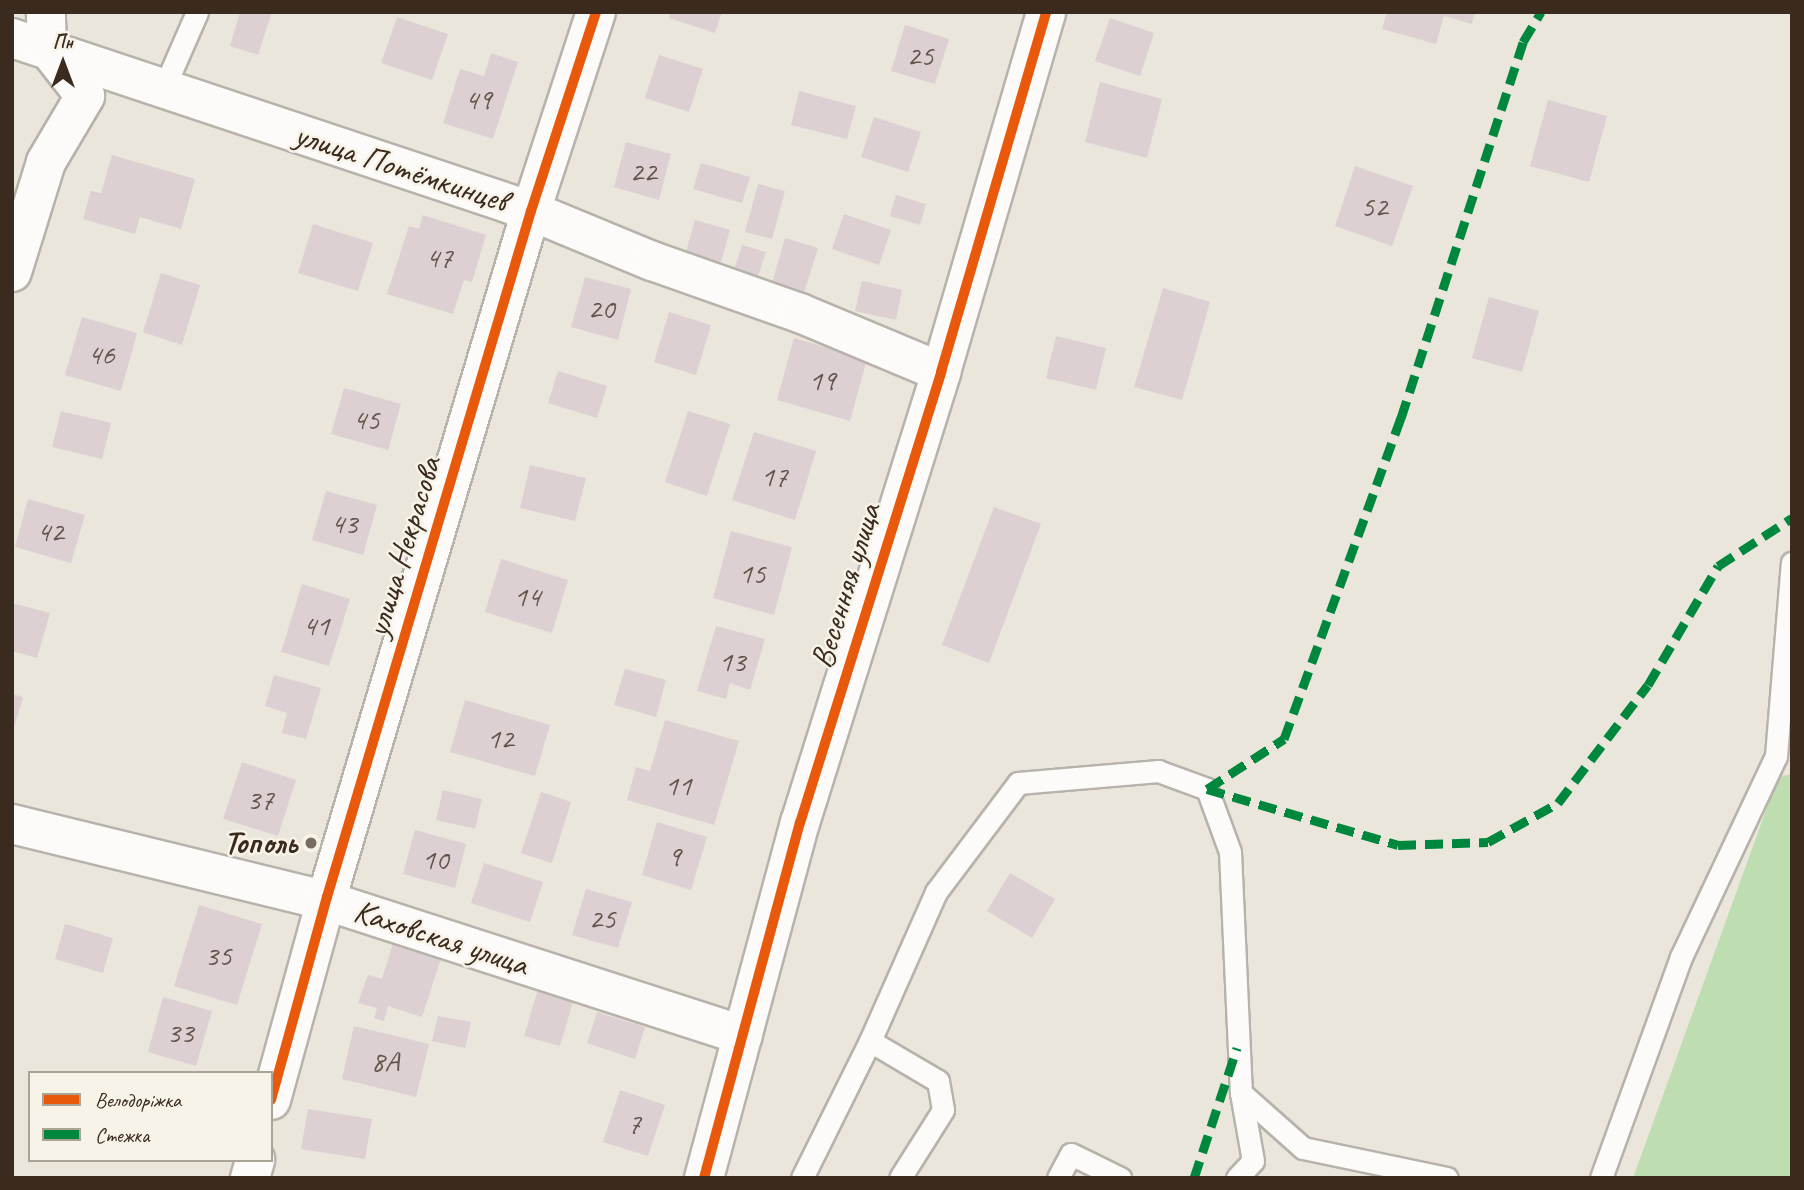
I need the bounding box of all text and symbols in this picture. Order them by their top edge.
north arrow [28,28,98,98]
text: Пн [53,30,73,54]
house number: 25 [907,37,933,73]
house number: 49 [465,81,491,117]
street label: улица Потёмкинцев [290,115,512,221]
house number: 22 [630,153,656,189]
house number: 52 [1361,188,1387,224]
house number: 47 [426,239,452,275]
house number: 20 [588,290,614,326]
house number: 46 [88,336,114,372]
house number: 19 [809,362,835,398]
house number: 45 [353,401,379,437]
street label: улица Некрасова [358,452,450,642]
house number: 17 [761,458,787,494]
street label: Весенняя улица [802,498,890,674]
house number: 43 [331,505,357,541]
house number: 42 [37,513,63,549]
house number: 15 [739,555,765,591]
house number: 14 [514,578,540,614]
house number: 41 [303,607,329,643]
house number: 13 [719,643,745,679]
house number: 12 [487,720,513,756]
house number: 11 [665,767,691,803]
house number: 37 [247,781,273,817]
place label: Тополь [223,823,297,863]
marker: Тополь [303,835,319,851]
house number: 9 [667,838,681,874]
house number: 10 [422,841,448,877]
street label: Каховская улица [348,891,534,985]
house number: 25 [589,900,615,936]
house number: 35 [205,937,231,973]
house number: 33 [167,1014,193,1050]
house number: 8А [371,1043,399,1079]
legend [28,1071,273,1162]
text: Велодоріжка [95,1087,181,1113]
house number: 7 [627,1105,641,1141]
text: Стежка [95,1122,149,1148]

